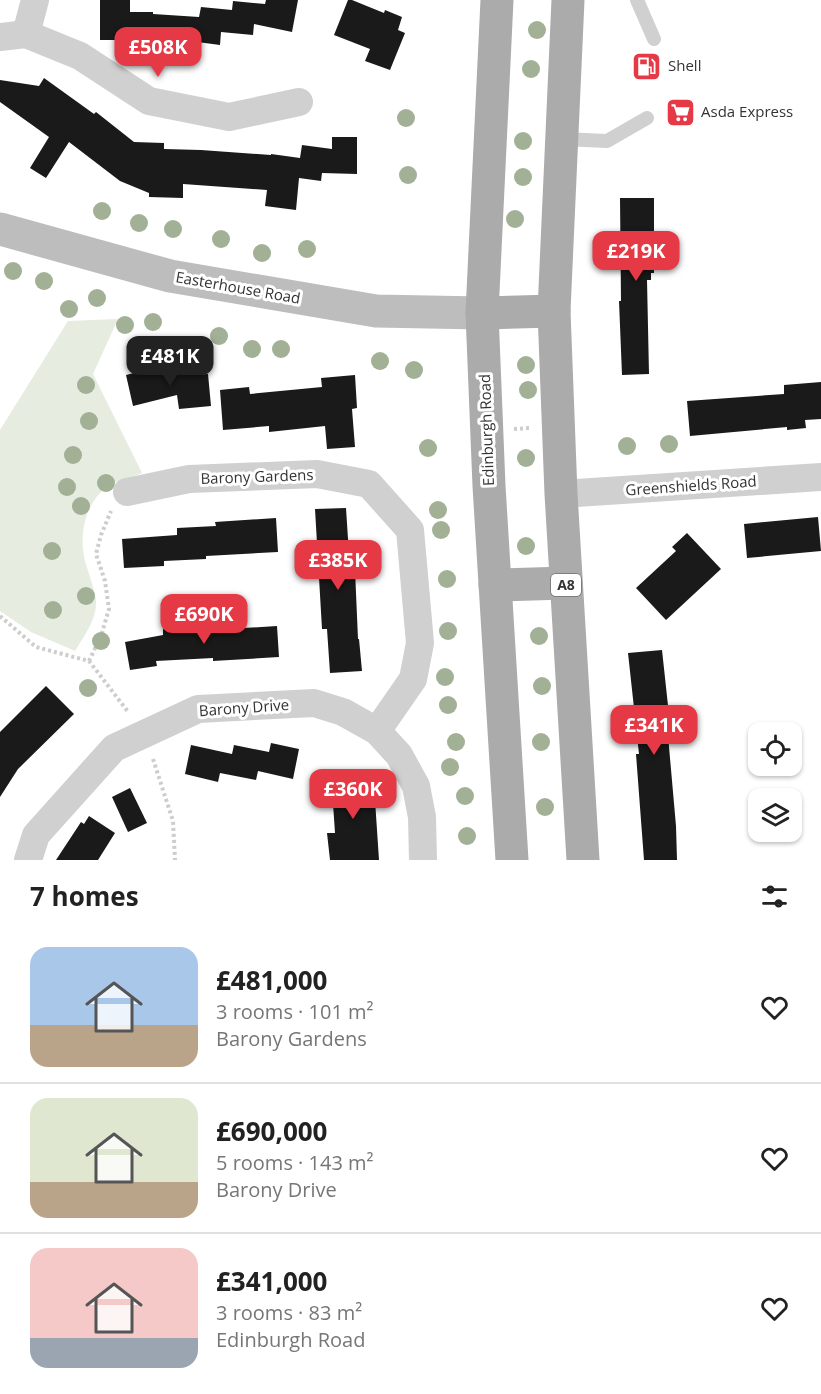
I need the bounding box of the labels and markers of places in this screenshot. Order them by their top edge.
pin: £508K [116,27,200,78]
fuel station icon: Shell [631,50,663,82]
place label: Shell [668,55,701,75]
supermarket icon: Asda Express [664,96,696,128]
place label: Asda Express [701,101,793,121]
pin: £219K [594,231,678,282]
pin: £481K [128,336,212,387]
pin: £385K [296,540,380,591]
pin: £690K [162,594,246,645]
pin: £341K [612,705,696,756]
pin: £360K [311,769,395,820]

